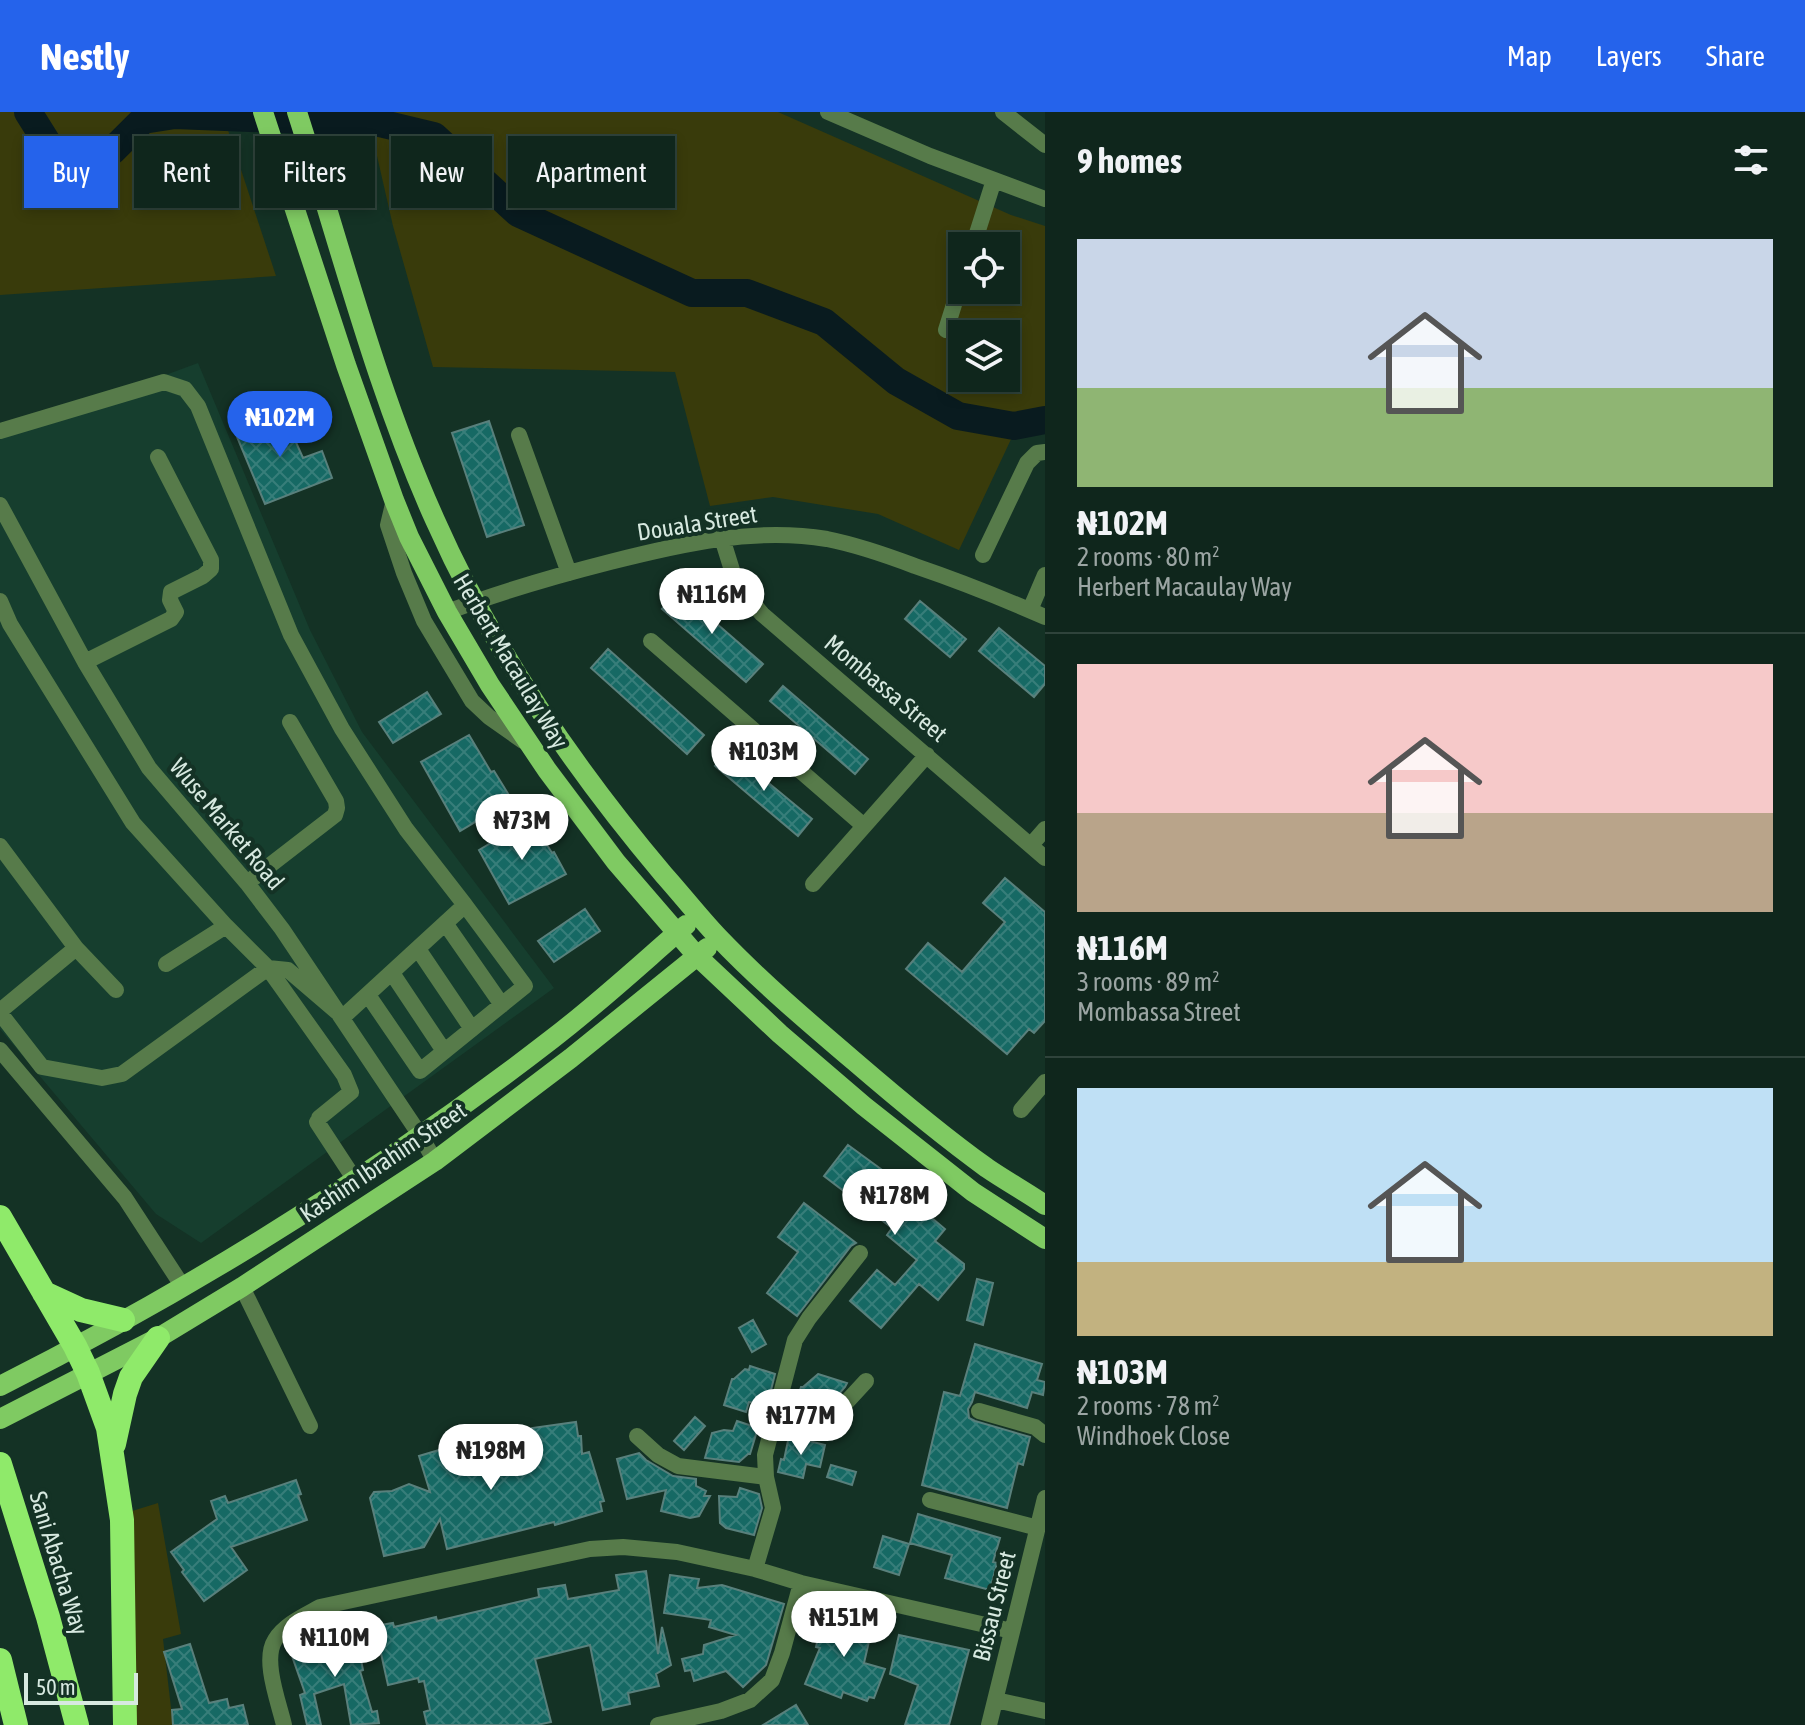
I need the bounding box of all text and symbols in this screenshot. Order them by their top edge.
text: Nestly [40,35,129,78]
text: Map [1507,40,1552,72]
text: Layers [1596,40,1662,72]
text: Share [1706,40,1765,72]
chip: Buy [24,136,118,208]
chip: Rent [134,136,239,208]
chip: Filters [255,136,375,208]
chip: New [391,136,492,208]
chip: Apartment [508,136,675,208]
icon: filters [1729,138,1773,182]
text: 9 homes [1077,141,1182,180]
map controls [948,232,1020,392]
button: locate [948,232,1020,304]
icon: home [1353,291,1497,435]
button: layers [948,320,1020,392]
pin: ₦102M [224,391,336,459]
text: ₦102M [245,402,315,432]
street label: Douala Street [635,500,759,546]
text: ₦102M [1077,503,1168,542]
text: 2 rooms · 80 m² [1077,542,1219,572]
pin: ₦116M [656,568,768,636]
street label: Herbert Macaulay Way [448,569,574,753]
text: Herbert Macaulay Way [1077,572,1292,602]
text: ₦116M [677,579,747,609]
street label: Mombassa Street [819,629,953,747]
icon: home [1353,716,1497,860]
pin: ₦103M [708,725,820,793]
text: ₦103M [729,736,799,766]
street label: Wuse Market Road [164,753,290,895]
pin: ₦73M [475,794,569,862]
text: ₦73M [493,805,551,835]
text: ₦116M [1077,928,1168,967]
text: 3 rooms · 89 m² [1077,967,1219,997]
text: Mombassa Street [1077,997,1241,1027]
street label: Kashim Ibrahim Street [295,1096,471,1228]
icon: home [1353,1140,1497,1284]
pin: ₦178M [839,1169,951,1237]
text: ₦178M [860,1180,930,1210]
text: ₦103M [1077,1352,1168,1391]
pin: ₦177M [745,1389,857,1457]
text: 2 rooms · 78 m² [1077,1391,1219,1421]
text: ₦177M [766,1400,836,1430]
text: Windhoek Close [1077,1421,1230,1451]
pin: ₦198M [435,1424,547,1492]
text: ₦198M [456,1435,526,1465]
street label: Sani Abacha Way [24,1488,94,1638]
street label: Bissau Street [967,1548,1021,1664]
pin: ₦151M [788,1591,900,1659]
text: ₦151M [809,1602,879,1632]
pin: ₦110M [279,1611,391,1679]
text: ₦110M [300,1622,370,1652]
scale bar [24,1669,138,1705]
text: 50 m [36,1674,76,1700]

